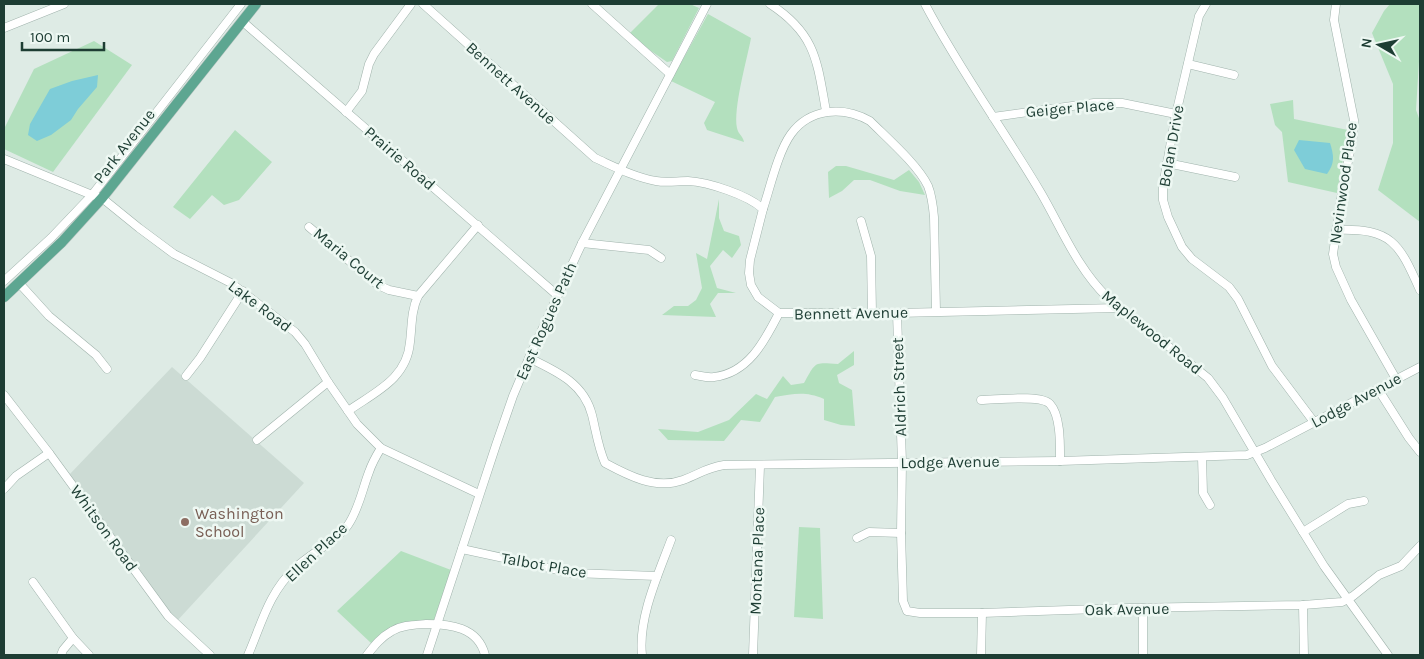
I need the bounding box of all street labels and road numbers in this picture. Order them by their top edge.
street label: Bennett Avenue [462,38,560,128]
street label: Geiger Place [1025,95,1115,121]
street label: Bolan Drive [1154,104,1188,188]
street label: Park Avenue [89,105,159,187]
street label: Nevinwood Place [1325,121,1361,245]
street label: Prairie Road [361,122,439,194]
street label: Maria Court [310,224,388,292]
street label: East Rogues Path [511,259,581,383]
street label: Lake Road [225,276,295,336]
street label: Maplewood Road [1098,286,1206,378]
street label: Bennett Avenue [794,303,908,323]
street label: Aldrich Street [888,337,910,437]
street label: Lodge Avenue [1308,368,1404,432]
street label: Lodge Avenue [900,452,1000,472]
street label: Whitson Road [66,481,142,575]
street label: Montana Place [746,507,768,615]
street label: Ellen Place [281,518,351,586]
street label: Talbot Place [500,548,588,582]
street label: Oak Avenue [1085,599,1169,619]

